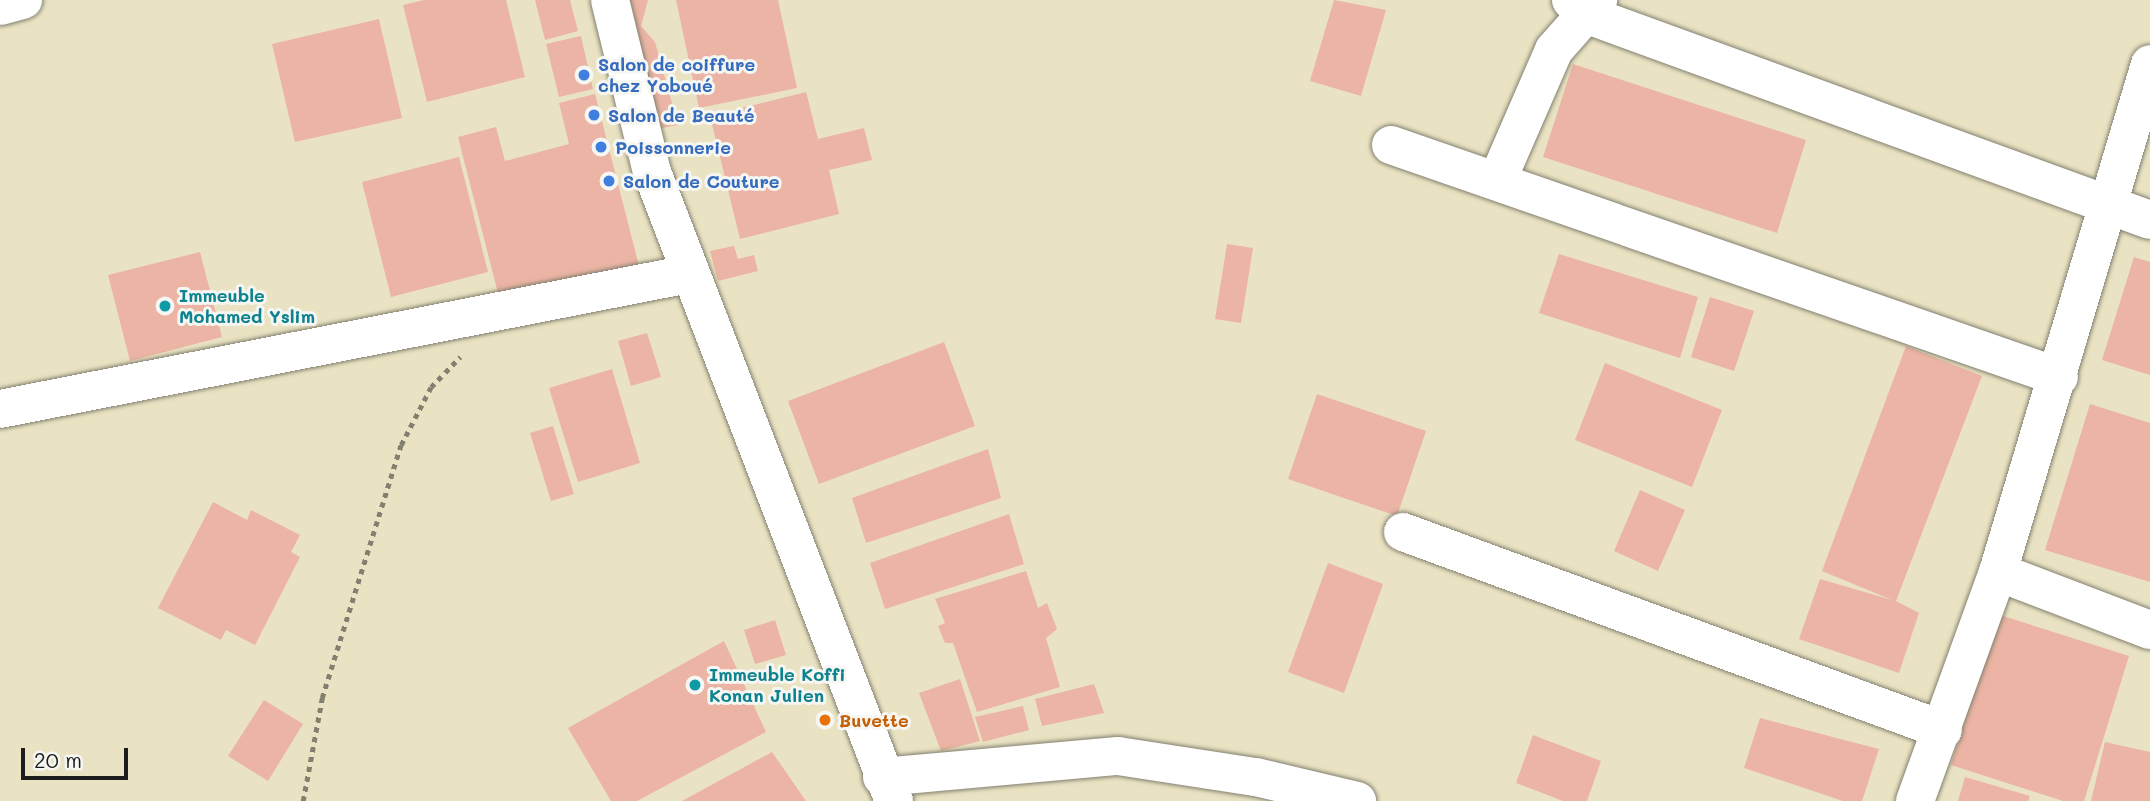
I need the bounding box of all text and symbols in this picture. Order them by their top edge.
place label: Salon de coiffure chez Yoboué [598,54,755,96]
marker: Salon de coiffure chez Yoboué [576,67,592,83]
place label: Salon de Beauté [608,104,754,126]
marker: Salon de Beauté [586,107,602,123]
place label: Poissonnerie [615,136,731,158]
marker: Poissonnerie [593,139,609,155]
place label: Salon de Couture [623,170,780,192]
marker: Salon de Couture [601,173,617,189]
place label: Immeuble Mohamed Yslim [179,285,315,328]
marker: Immeuble Mohamed Yslim [157,298,173,314]
place label: Immeuble Koffi Konan Julien [709,664,846,706]
marker: Immeuble Koffi Konan Julien [687,677,703,693]
place label: Buvette [839,709,909,731]
marker: Buvette [817,712,833,728]
scale bar [24,734,131,778]
text: 20 m [34,746,82,773]

